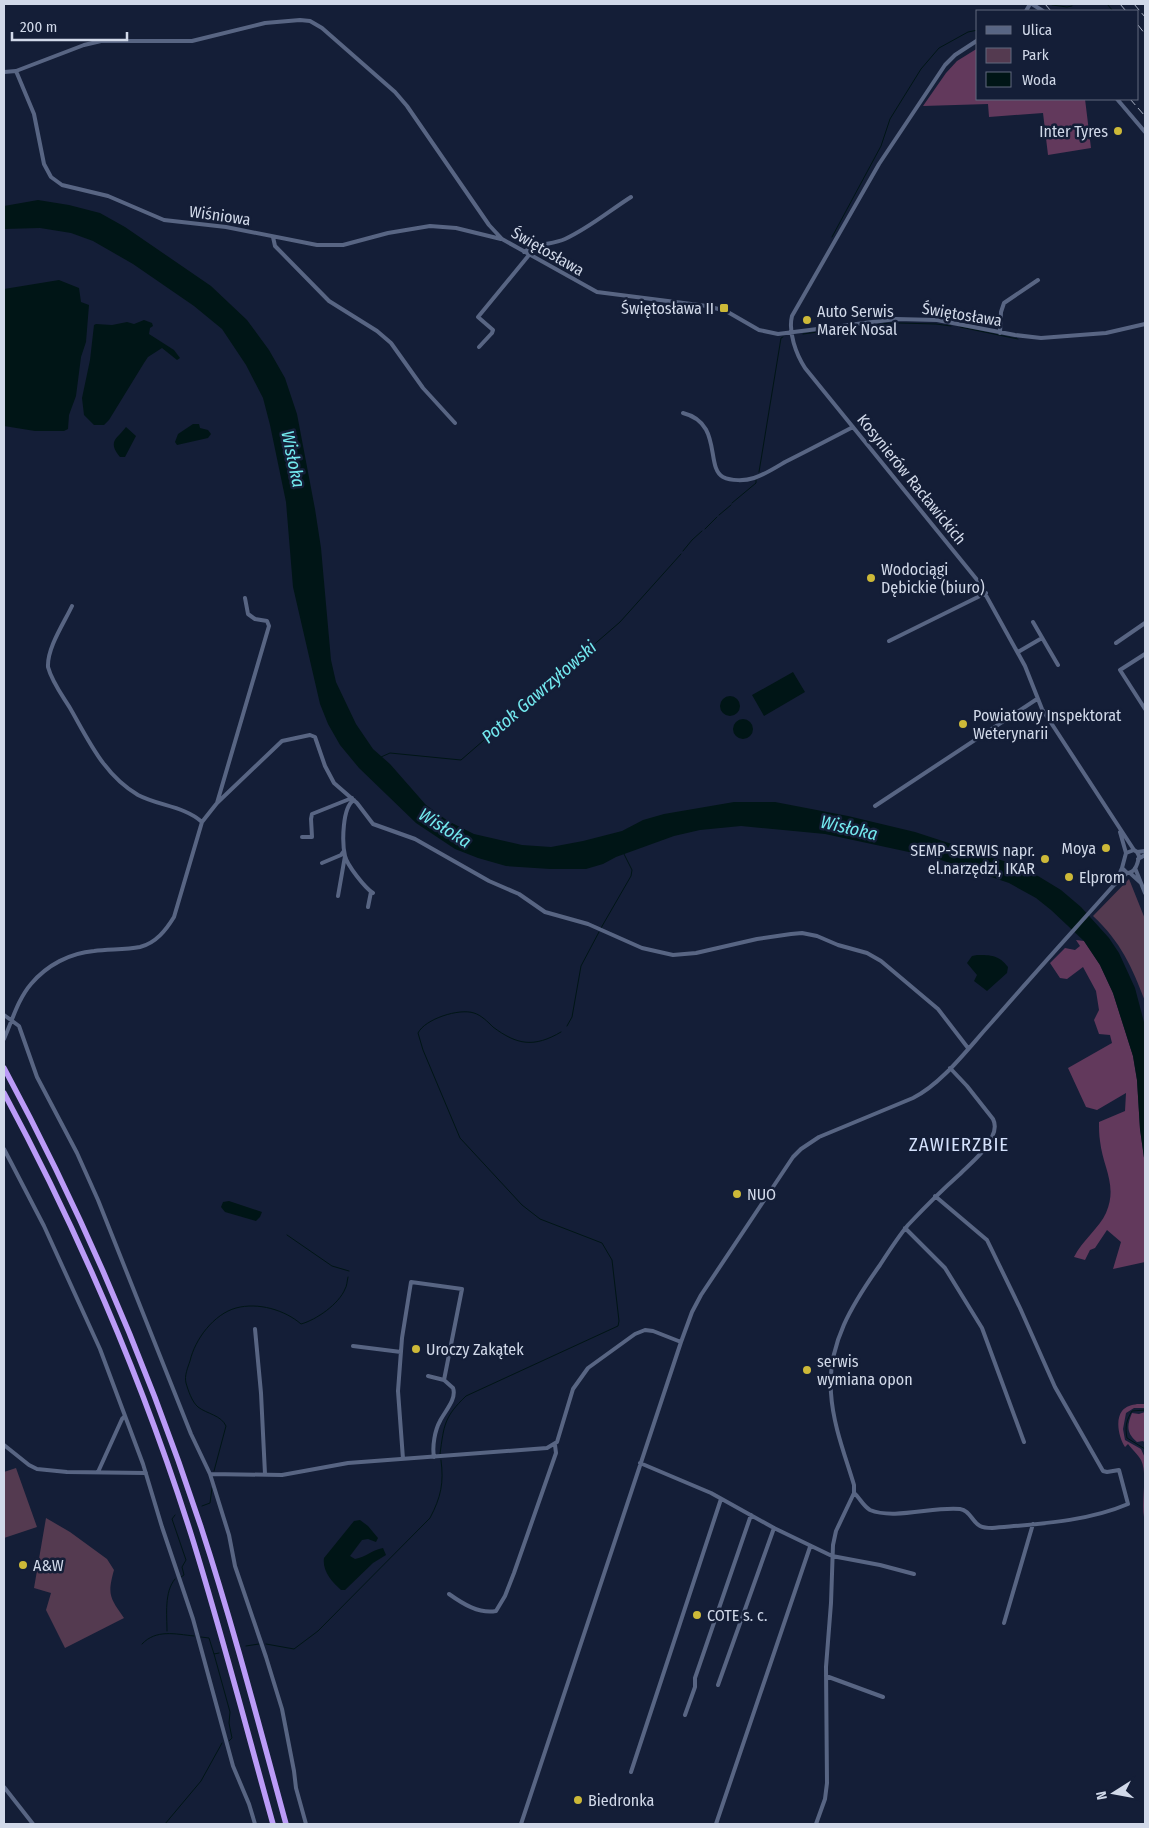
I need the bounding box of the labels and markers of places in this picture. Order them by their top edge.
place label: Inter Tyres [1039,122,1108,141]
marker: Inter Tyres [1112,125,1124,137]
place label: Świętosława II [621,299,714,318]
marker: Świętosława II [718,302,730,314]
place label: Auto Serwis Marek Nosal [817,302,897,339]
marker: Auto Serwis Marek Nosal [801,314,813,326]
place label: Wodociągi Dębickie (biuro) [881,560,985,597]
marker: Wodociągi Dębickie (biuro) [865,572,877,584]
place label: Powiatowy Inspektorat Weterynarii [973,706,1122,743]
marker: Powiatowy Inspektorat Weterynarii [957,718,969,730]
place label: Moya [1062,839,1096,858]
place label: SEMP-SERWIS napr. el.narzędzi, IKAR [910,841,1035,878]
marker: Moya [1100,842,1112,854]
marker: SEMP-SERWIS napr. el.narzędzi, IKAR [1039,853,1051,865]
place label: Elprom [1079,868,1125,887]
marker: Elprom [1063,871,1075,883]
place label: NUO [747,1185,776,1204]
marker: NUO [731,1188,743,1200]
place label: Uroczy Zakątek [426,1340,524,1360]
marker: Uroczy Zakątek [410,1343,422,1355]
place label: serwis wymiana opon [817,1352,913,1389]
marker: serwis wymiana opon [801,1364,813,1376]
place label: A&W [33,1556,64,1575]
marker: A&W [17,1559,29,1571]
place label: COTE s. c. [707,1606,767,1625]
marker: COTE s. c. [691,1609,703,1621]
place label: Biedronka [588,1791,654,1810]
marker: Biedronka [572,1794,584,1806]

